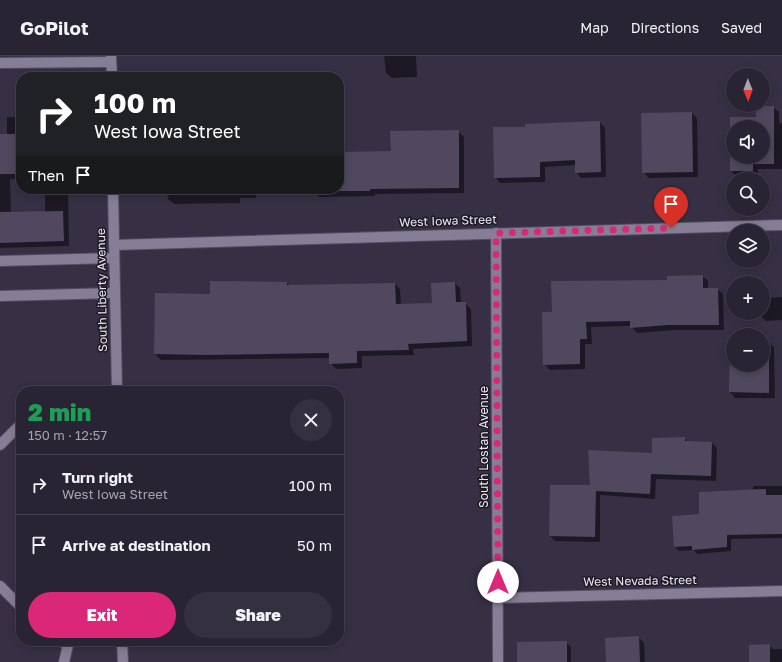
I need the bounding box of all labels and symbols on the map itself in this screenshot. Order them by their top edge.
north arrow [726,68,770,112]
pin [654,187,688,228]
street label: West Iowa Street [399,211,497,230]
street label: South Liberty Avenue [93,228,110,352]
street label: South Lostan Avenue [476,386,491,508]
position arrow [477,561,519,603]
street label: West Nevada Street [583,572,697,589]

